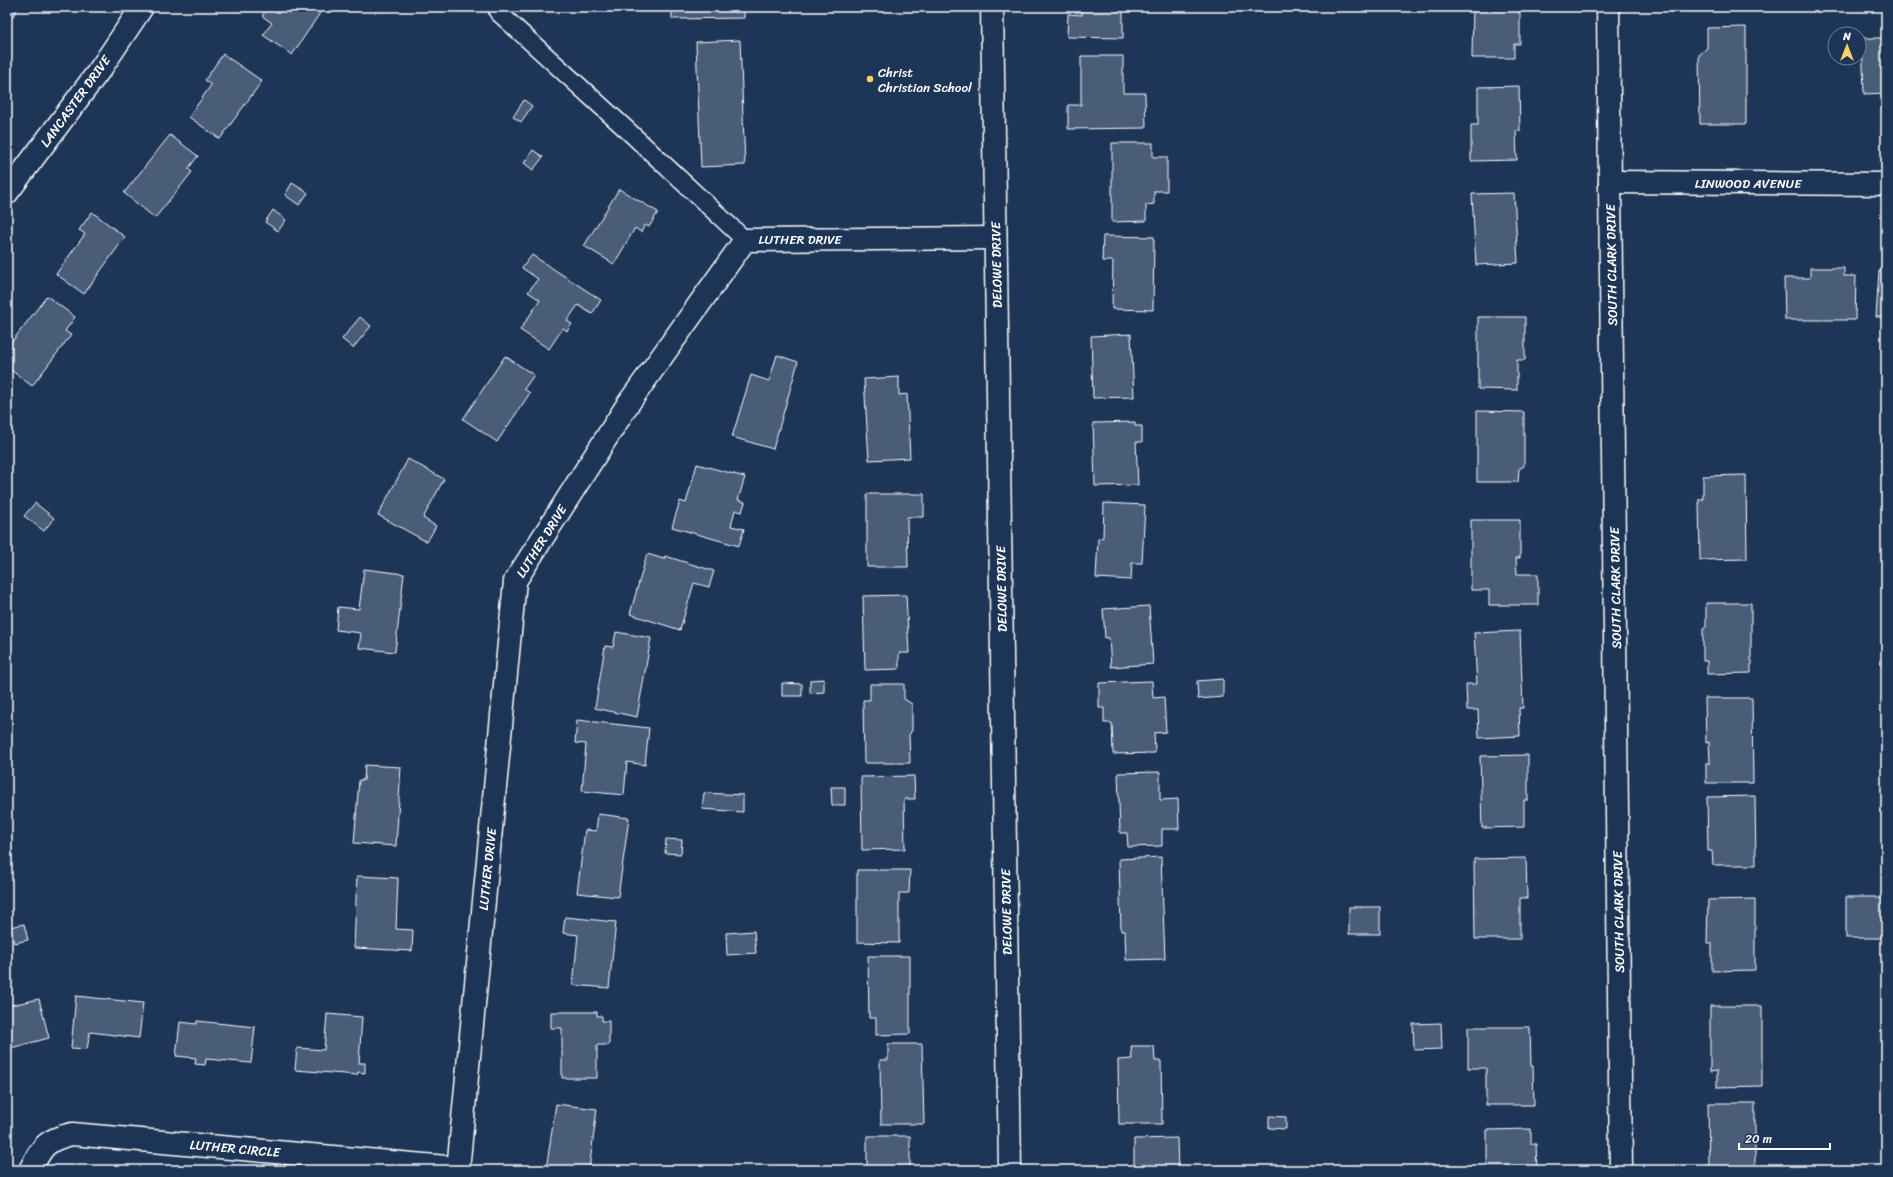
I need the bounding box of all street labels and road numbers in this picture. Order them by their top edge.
street label: LANCASTER DRIVE [34,50,117,152]
street label: LINWOOD AVENUE [1695,172,1802,195]
street label: SOUTH CLARK DRIVE [1599,203,1624,326]
street label: DELOWE DRIVE [984,221,1009,308]
street label: LUTHER DRIVE [759,228,842,251]
street label: LUTHER DRIVE [510,499,574,582]
street label: SOUTH CLARK DRIVE [1603,526,1628,649]
street label: DELOWE DRIVE [989,545,1014,632]
street label: LUTHER DRIVE [472,826,503,911]
street label: SOUTH CLARK DRIVE [1606,850,1631,973]
street label: DELOWE DRIVE [994,868,1019,955]
street label: LUTHER CIRCLE [189,1133,282,1164]

